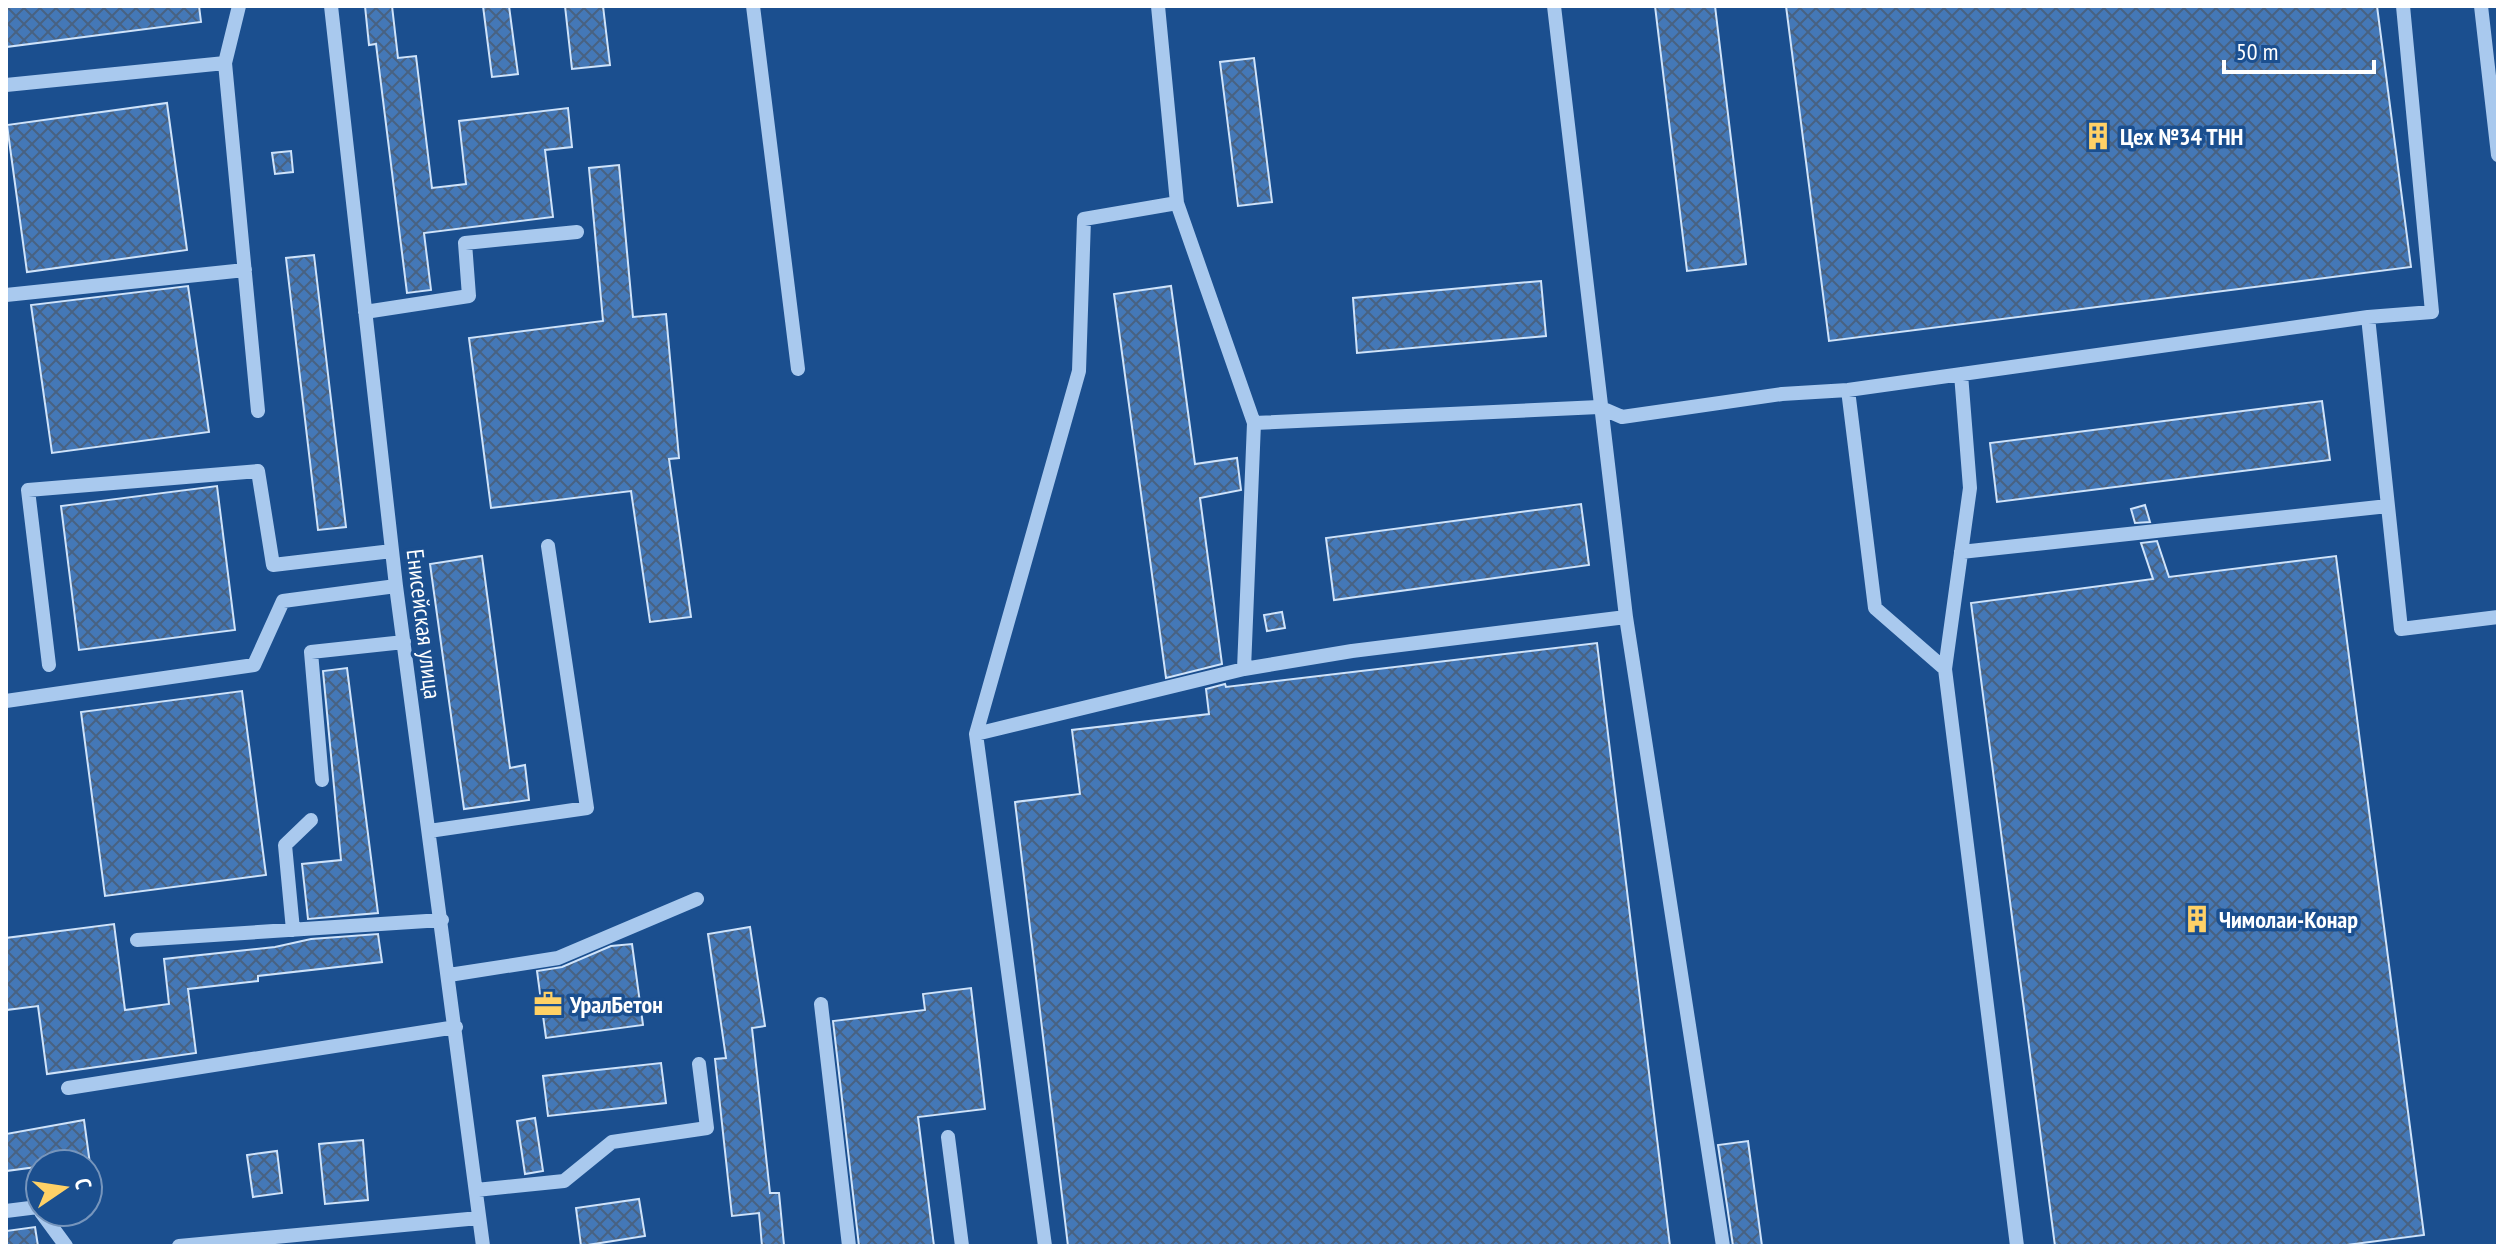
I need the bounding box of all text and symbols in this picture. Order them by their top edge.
scale bar [2224,24,2374,74]
text: 50 m [2236,36,2278,67]
building icon: Цех №34 ТНН [2083,121,2113,151]
place label: Цех №34 ТНН [2120,121,2243,152]
street label: Енисейская улица [399,547,449,701]
building icon: Чимолаи-Конар [2182,904,2212,934]
place label: Чимолаи-Конар [2219,904,2358,935]
office icon: УралБетон [533,989,563,1019]
place label: УралБетон [569,989,663,1020]
north arrow [24,1148,104,1228]
text: С [69,1175,98,1192]

